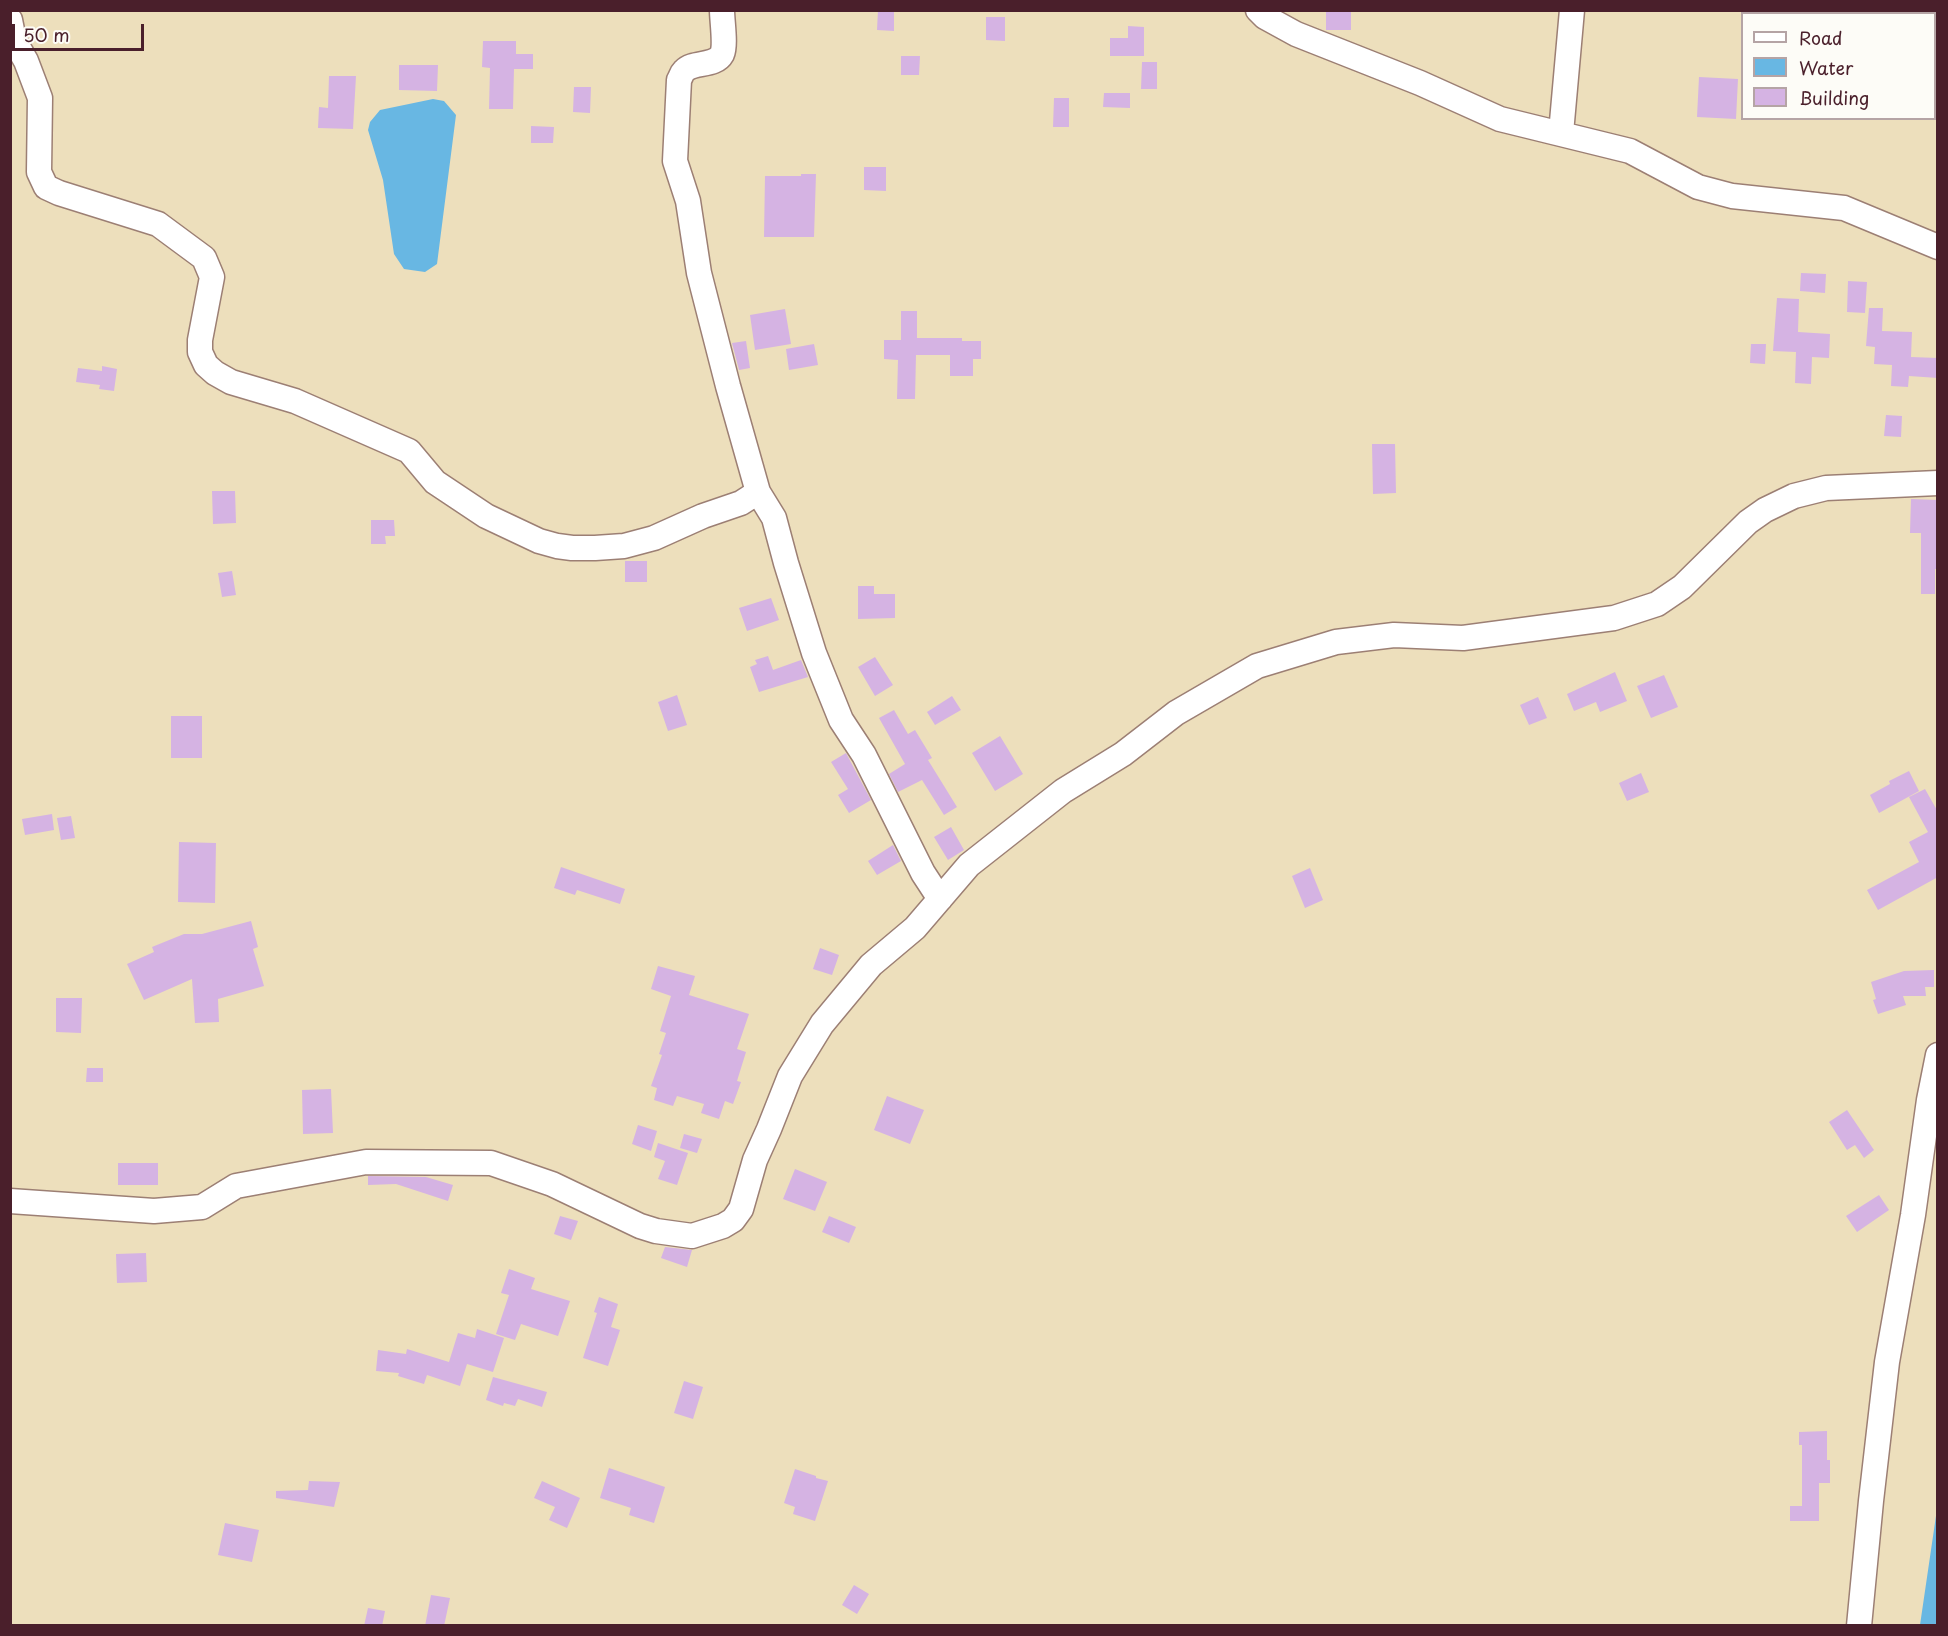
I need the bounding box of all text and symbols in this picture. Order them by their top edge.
scale bar [15,12,147,50]
legend [1741,12,1936,120]
text: 50 m [23,21,70,48]
text: Road [1799,24,1843,51]
text: Water [1799,54,1853,81]
text: Building [1799,84,1869,111]

